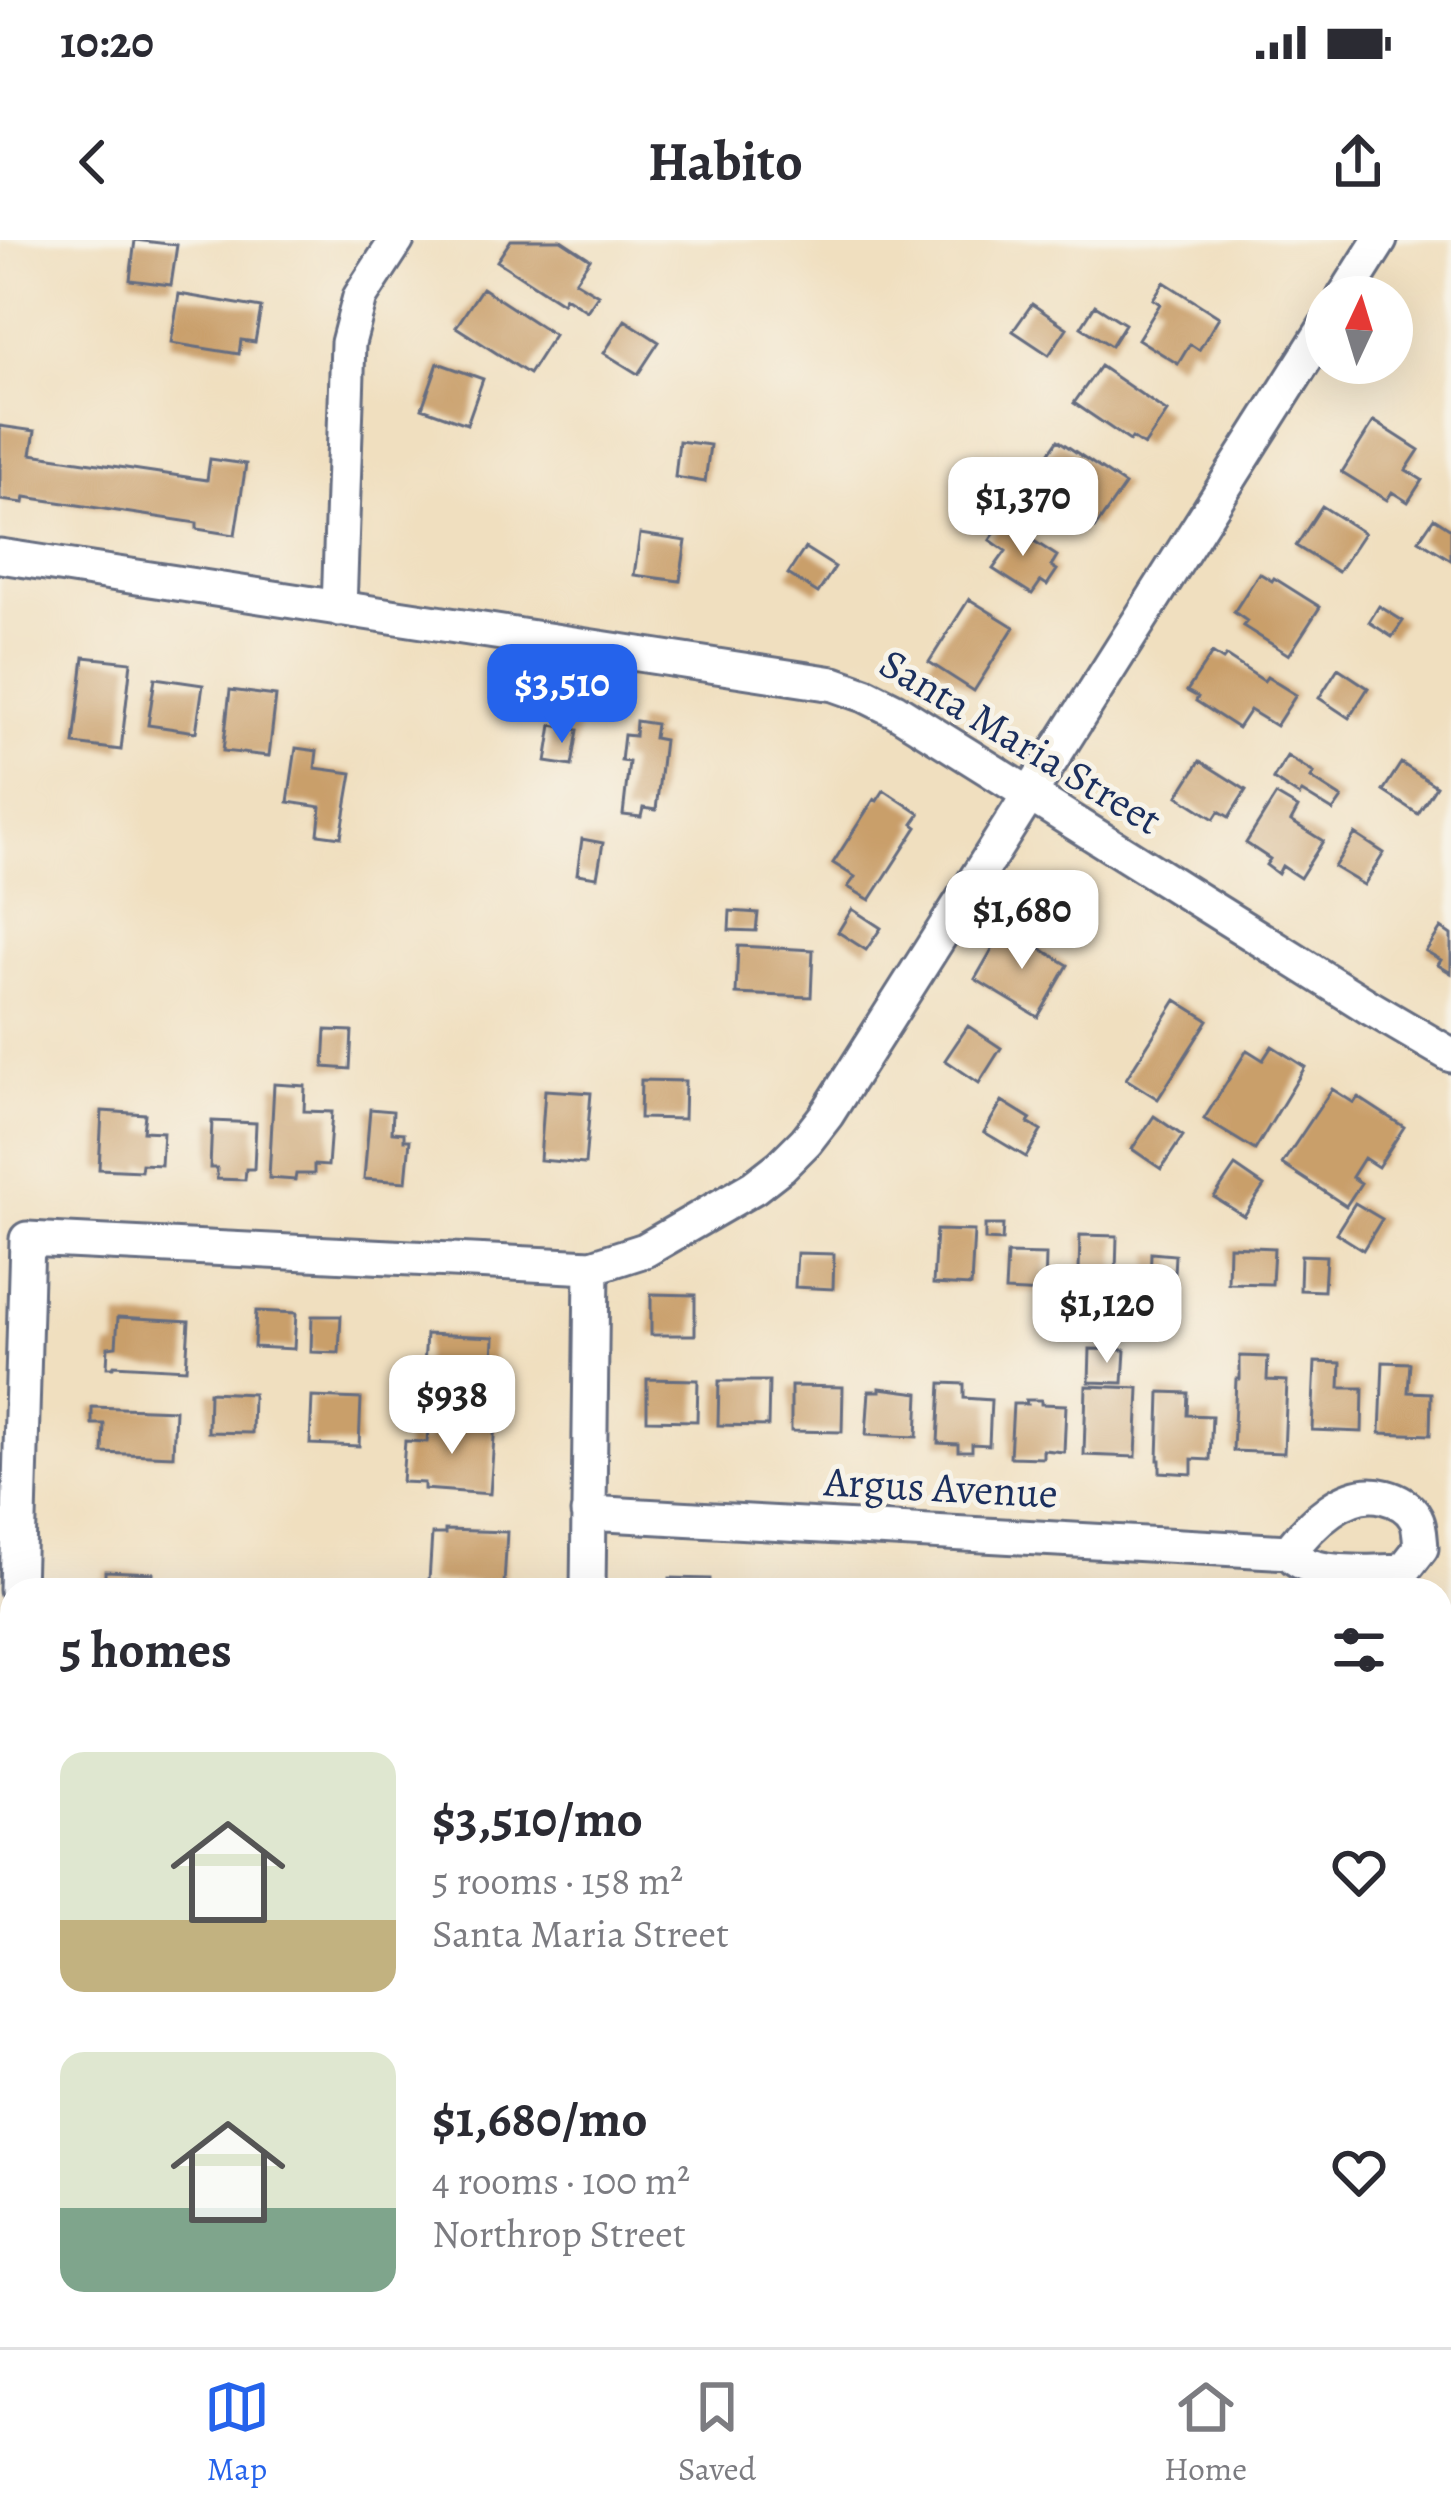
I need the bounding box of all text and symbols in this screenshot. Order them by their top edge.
text: 10:20 [60,11,154,73]
text: Habito [648,125,803,199]
icon: back [60,129,126,195]
icon: share [1325,129,1391,195]
north arrow [1305,276,1413,384]
map controls [1305,276,1413,384]
pin: $1,370 [925,457,1121,559]
text: $1,370 [975,469,1071,522]
street label: Santa Maria Street [869,634,1173,848]
pin: $3,510 [464,644,660,746]
text: $3,510 [514,656,610,709]
pin: $1,680 [924,870,1120,972]
text: $1,680 [972,882,1072,935]
pin: $1,120 [1009,1264,1205,1366]
text: $1,120 [1059,1276,1155,1329]
pin: $938 [381,1355,523,1457]
text: $938 [416,1367,488,1420]
street label: Argus Avenue [822,1452,1059,1522]
text: 5 homes [60,1615,232,1685]
icon: filters [1326,1617,1392,1683]
text: $3,510/mo [432,1784,643,1854]
icon: home [156,1800,300,1944]
icon: heart [1326,1839,1392,1905]
text: 5 rooms · 158 m² [432,1854,683,1907]
text: Santa Maria Street [432,1907,729,1960]
text: $1,680/mo [432,2084,648,2154]
icon: home [156,2100,300,2244]
icon: heart [1326,2139,1392,2205]
text: 4 rooms · 100 m² [432,2154,690,2207]
text: Northrop Street [432,2207,686,2260]
tab: Map [204,2374,270,2491]
tab: Saved [678,2374,756,2491]
tab: Home [1164,2374,1247,2491]

